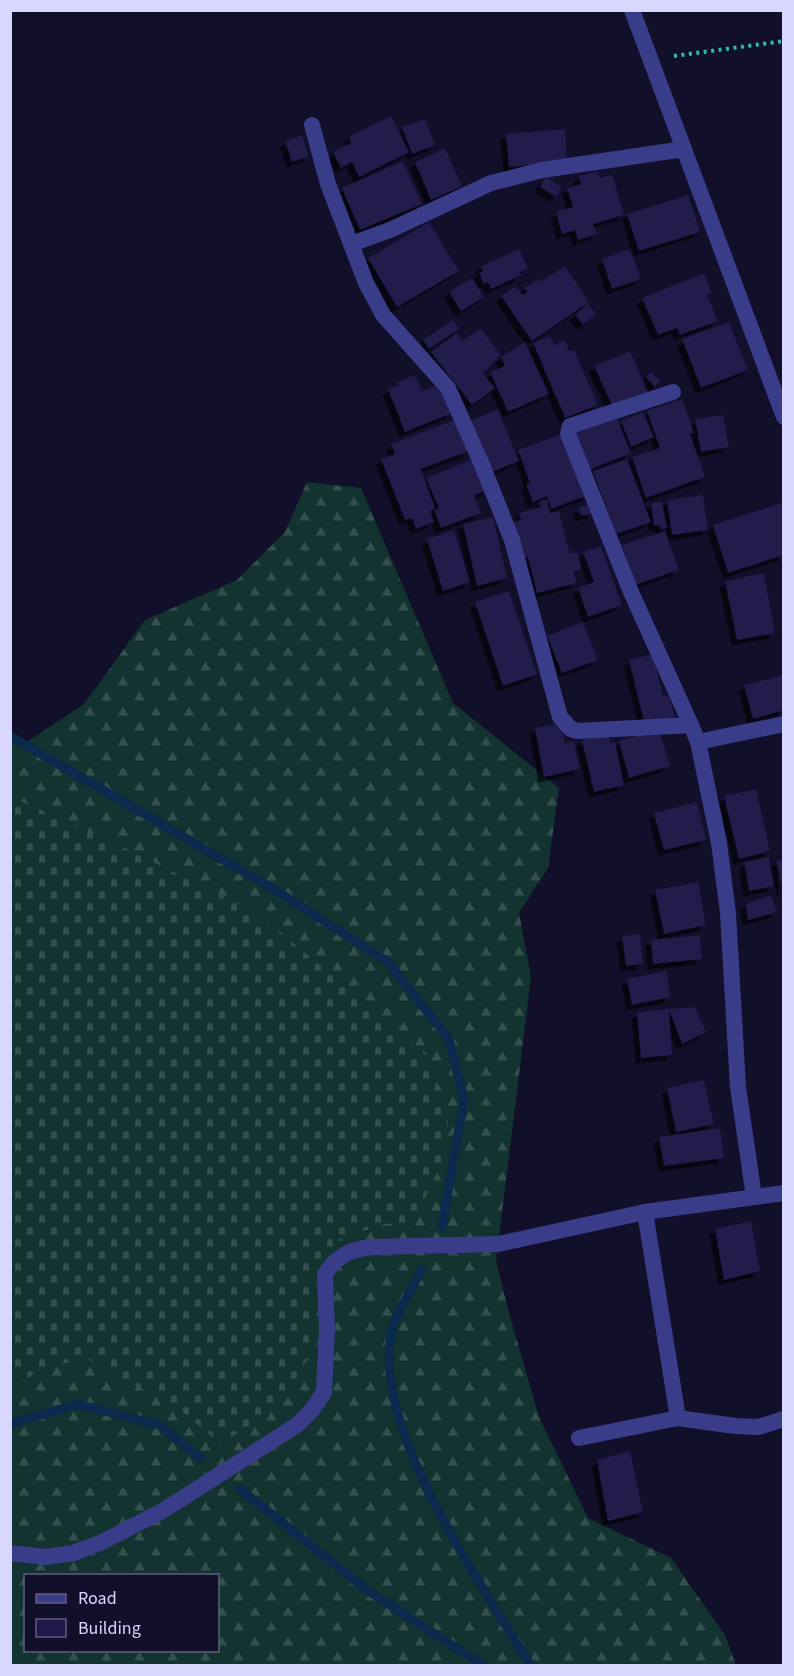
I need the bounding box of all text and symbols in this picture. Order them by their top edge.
legend [24,1574,219,1652]
text: Road [78,1586,117,1611]
text: Building [78,1616,141,1641]

